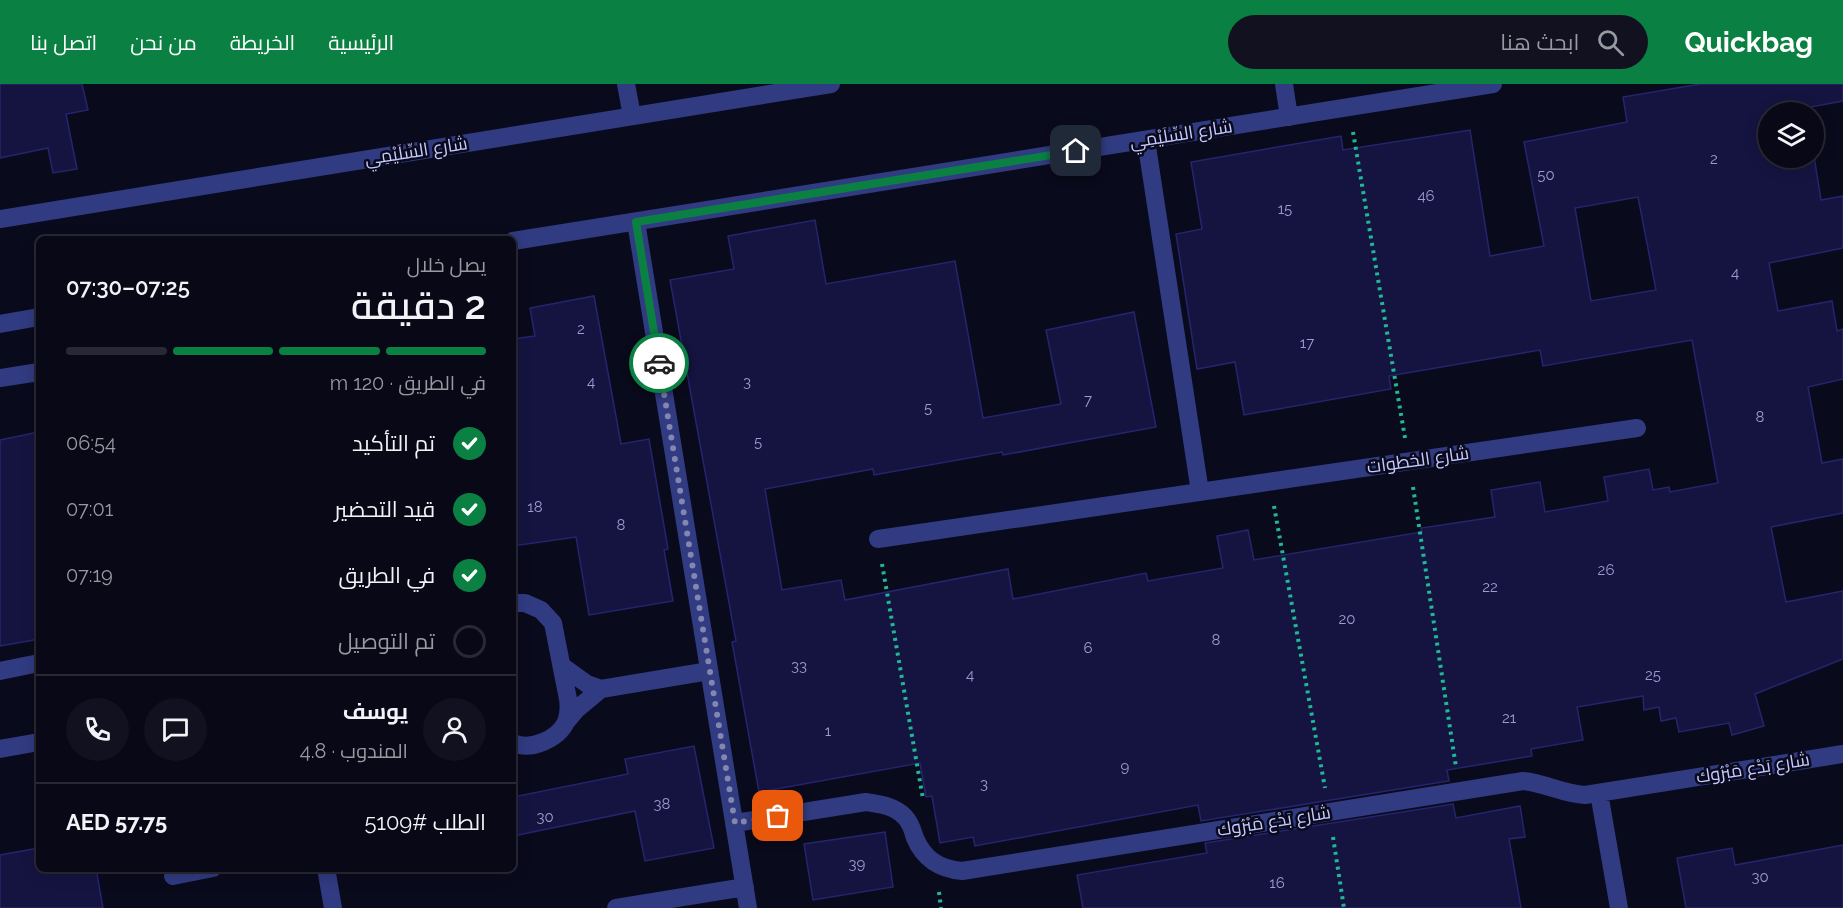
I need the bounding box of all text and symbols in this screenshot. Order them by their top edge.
search box [1228,15,1648,69]
icon: search [1594,26,1627,59]
text: Quickbag [1684,26,1813,59]
text: ابحث هنا [1500,29,1579,55]
text: اتصل بنا [30,30,97,55]
text: من نحن [130,30,197,55]
text: الخريطة [230,30,295,55]
text: الرئيسية [328,30,394,55]
map controls [1758,102,1824,168]
button: layers [1758,102,1824,168]
street label: شارع السِّلَيْمِي [1128,115,1234,156]
pin [1050,125,1101,176]
street label: شارع السِّلَيْمِي [363,132,469,173]
icon: home [1059,134,1092,167]
house number: 2 [1710,150,1718,168]
house number: 50 [1537,166,1555,184]
house number: 46 [1417,187,1435,205]
house number: 15 [1278,200,1292,218]
text: يصل خلال [407,253,486,277]
house number: 4 [1731,264,1739,282]
text: 07:25–07:30 [66,274,190,300]
text: 2 دقيقة [351,282,486,328]
house number: 2 [577,320,585,338]
courier [629,333,689,393]
house number: 17 [1300,334,1314,352]
icon: car [643,347,676,380]
text: في الطريق · 120 m [330,371,486,395]
house number: 4 [587,373,595,391]
house number: 3 [743,373,751,391]
house number: 7 [1084,391,1092,409]
house number: 5 [924,399,932,417]
house number: 8 [1756,408,1765,426]
icon: check [453,427,486,460]
text: تم التأكيد [352,430,435,456]
text: 06:54 [66,431,116,455]
house number: 5 [754,433,762,451]
street label: شارع الخطوات [1365,442,1471,479]
icon: check [453,493,486,526]
text: قيد التحضير [334,496,435,522]
text: 07:01 [66,497,113,521]
house number: 18 [527,498,543,516]
house number: 8 [617,516,626,534]
icon: check [453,559,486,592]
house number: 26 [1598,561,1614,579]
text: في الطريق [339,562,435,588]
text: 07:19 [66,563,113,587]
house number: 22 [1482,578,1498,596]
house number: 20 [1339,610,1356,628]
text: تم التوصيل [338,628,435,654]
house number: 8 [1212,631,1221,649]
house number: 6 [1083,639,1093,657]
house number: 33 [791,657,807,675]
house number: 4 [966,666,974,684]
house number: 25 [1645,666,1661,684]
button: phone [66,698,129,761]
button: chat [144,698,207,761]
text: يوسف [343,698,408,724]
button: person [423,698,486,761]
house number: 21 [1502,709,1517,727]
house number: 1 [825,722,832,740]
text: المندوب · 4.8 [300,739,408,763]
street label: شارع بَدْع مَبْرُوك [1695,748,1811,789]
house number: 9 [1121,758,1130,776]
house number: 3 [980,775,988,793]
pin [752,790,803,841]
house number: 38 [654,795,671,813]
icon: bag [761,799,794,832]
street label: شارع بَدْع مَبْرُوك [1216,801,1332,842]
house number: 30 [536,808,554,826]
text: AED 57.75 [66,809,167,835]
text: الطلب #5109 [364,809,486,835]
house number: 39 [849,855,866,873]
house number: 30 [1751,868,1769,886]
house number: 16 [1269,874,1285,892]

